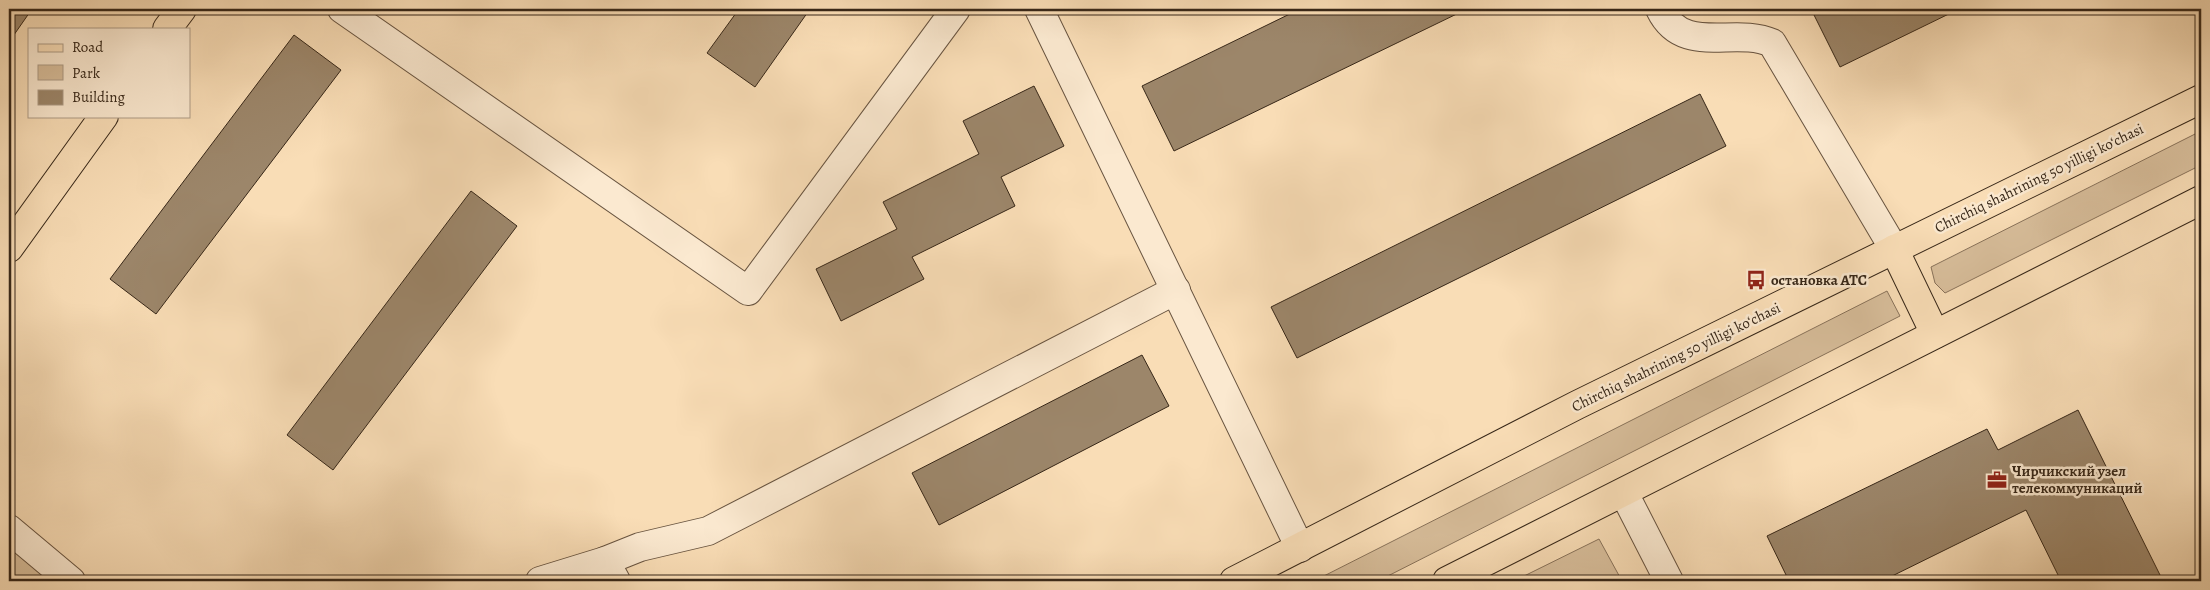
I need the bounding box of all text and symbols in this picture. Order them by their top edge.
legend [28,28,190,118]
text: Road [72,37,104,57]
text: Park [72,63,101,83]
text: Building [72,87,125,107]
street label: Chirchiq shahrining 50 yilligi koʻchasi [1931,119,2147,237]
bus stop icon: остановка АТС [1745,269,1767,291]
place label: остановка АТС [1771,270,1867,290]
street label: Chirchiq shahrining 50 yilligi koʻchasi [1568,298,1784,416]
place label: Чирчикский узел телекоммуникаций [2012,461,2142,498]
office icon: Чирчикский узел телекоммуникаций [1986,469,2008,491]

